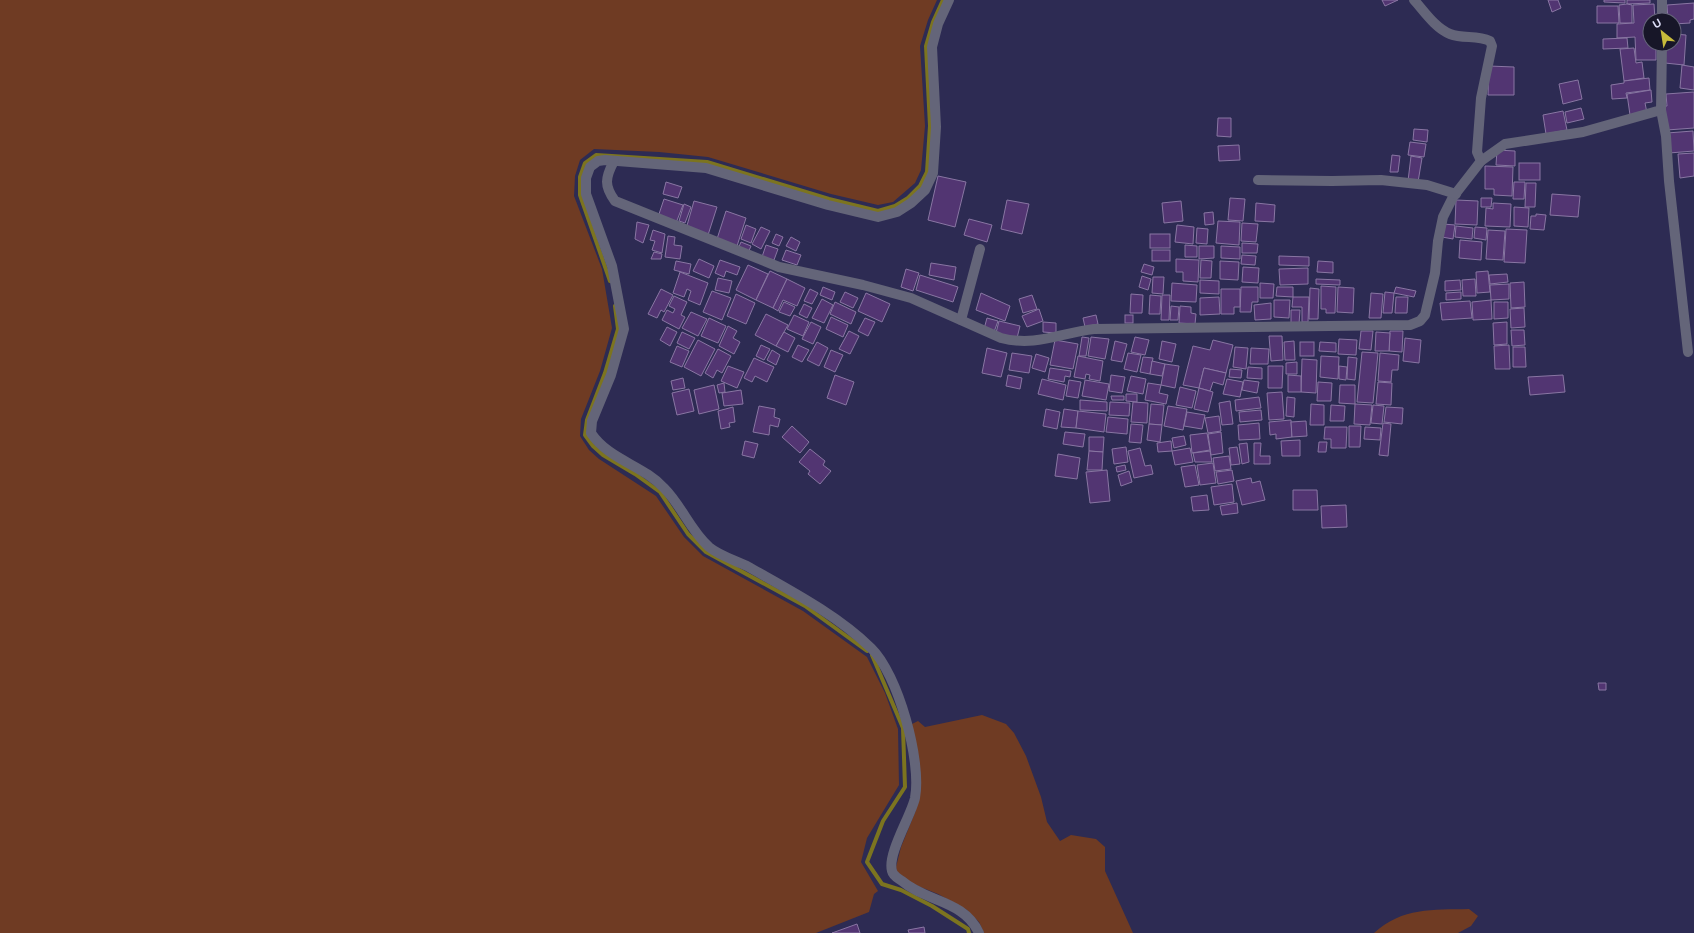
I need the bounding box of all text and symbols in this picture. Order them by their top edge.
north arrow [1642,12,1682,52]
text: U [1651,16,1663,31]

